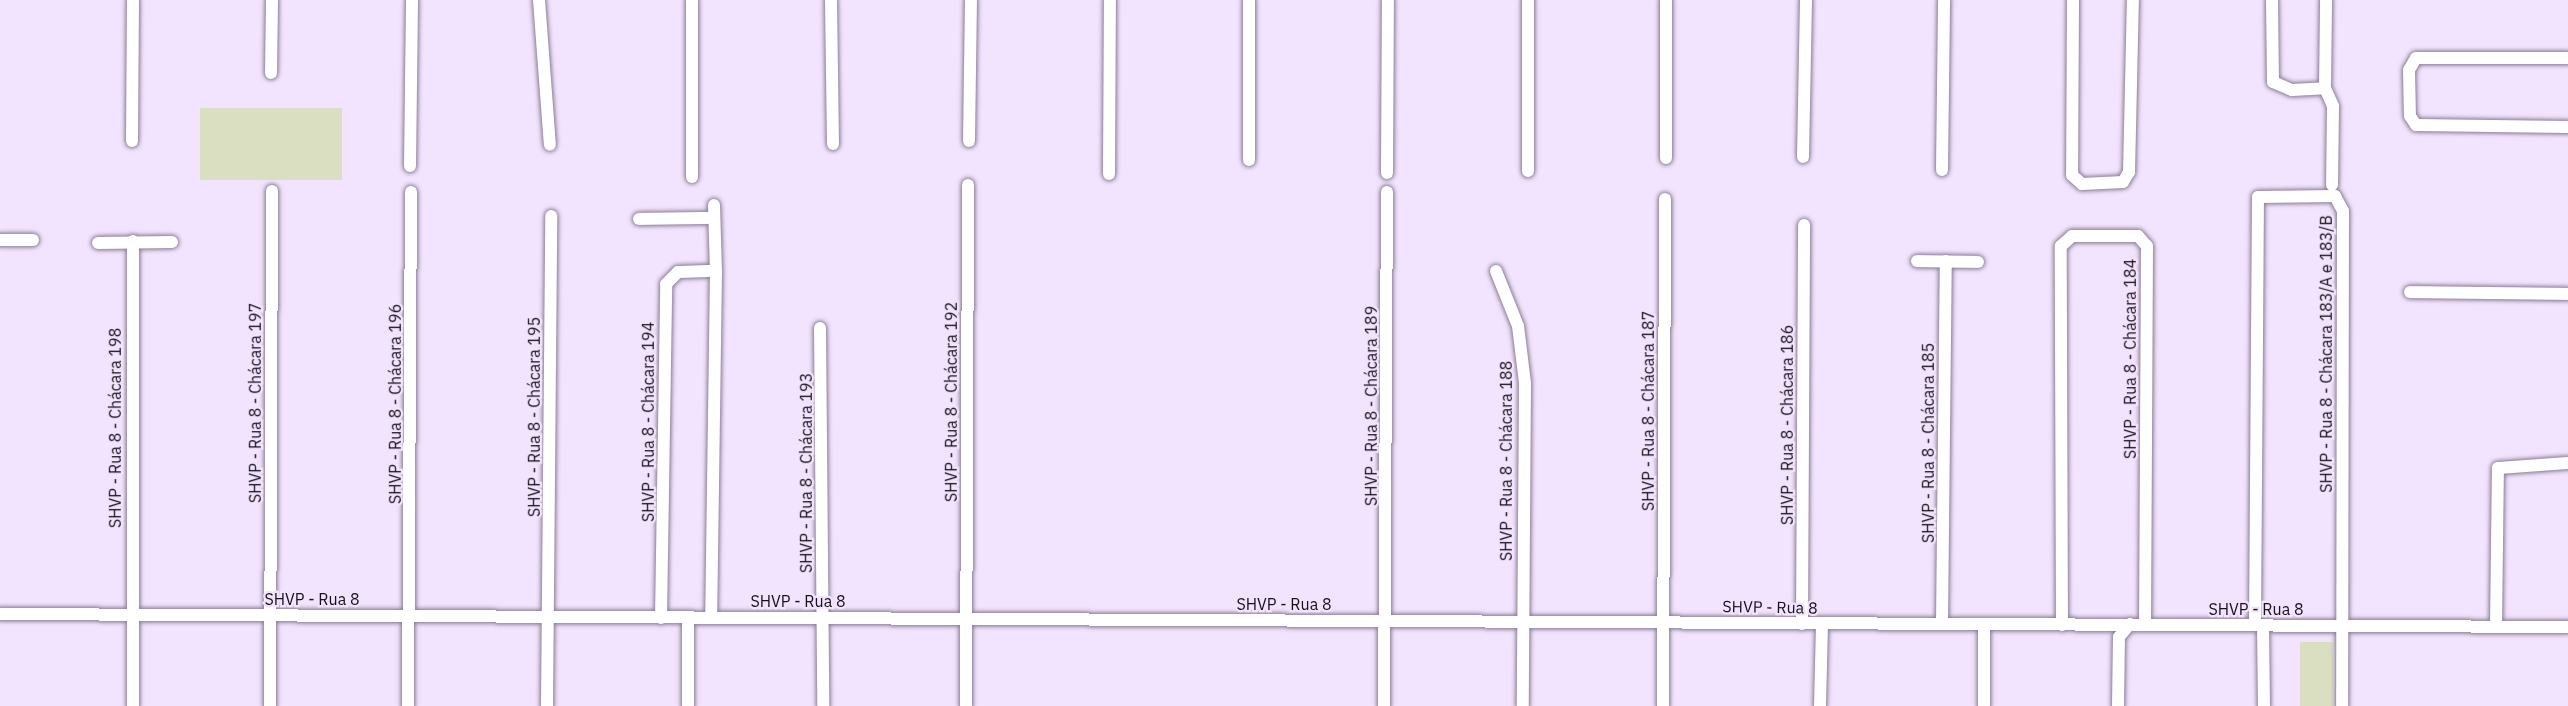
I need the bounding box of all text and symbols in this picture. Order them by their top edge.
street label: SHVP - Rua 8 - Chácara 183/A e 183/B [2316,215,2336,493]
street label: SHVP - Rua 8 - Chácara 184 [2120,259,2140,459]
street label: SHVP - Rua 8 - Chácara 192 [941,302,961,502]
street label: SHVP - Rua 8 - Chácara 197 [245,303,265,503]
street label: SHVP - Rua 8 - Chácara 196 [385,304,405,504]
street label: SHVP - Rua 8 - Chácara 189 [1361,306,1381,506]
street label: SHVP - Rua 8 - Chácara 187 [1638,311,1658,511]
street label: SHVP - Rua 8 - Chácara 195 [524,317,544,517]
street label: SHVP - Rua 8 - Chácara 194 [638,322,658,522]
street label: SHVP - Rua 8 - Chácara 186 [1777,325,1797,525]
street label: SHVP - Rua 8 - Chácara 198 [105,328,125,528]
street label: SHVP - Rua 8 - Chácara 185 [1918,343,1938,543]
street label: SHVP - Rua 8 - Chácara 188 [1496,361,1516,561]
street label: SHVP - Rua 8 - Chácara 193 [796,373,816,573]
street label: SHVP - Rua 8 [264,589,360,609]
street label: SHVP - Rua 8 [750,591,846,611]
street label: SHVP - Rua 8 [1236,594,1332,614]
street label: SHVP - Rua 8 [1722,597,1818,617]
street label: SHVP - Rua 8 [2208,599,2304,619]

